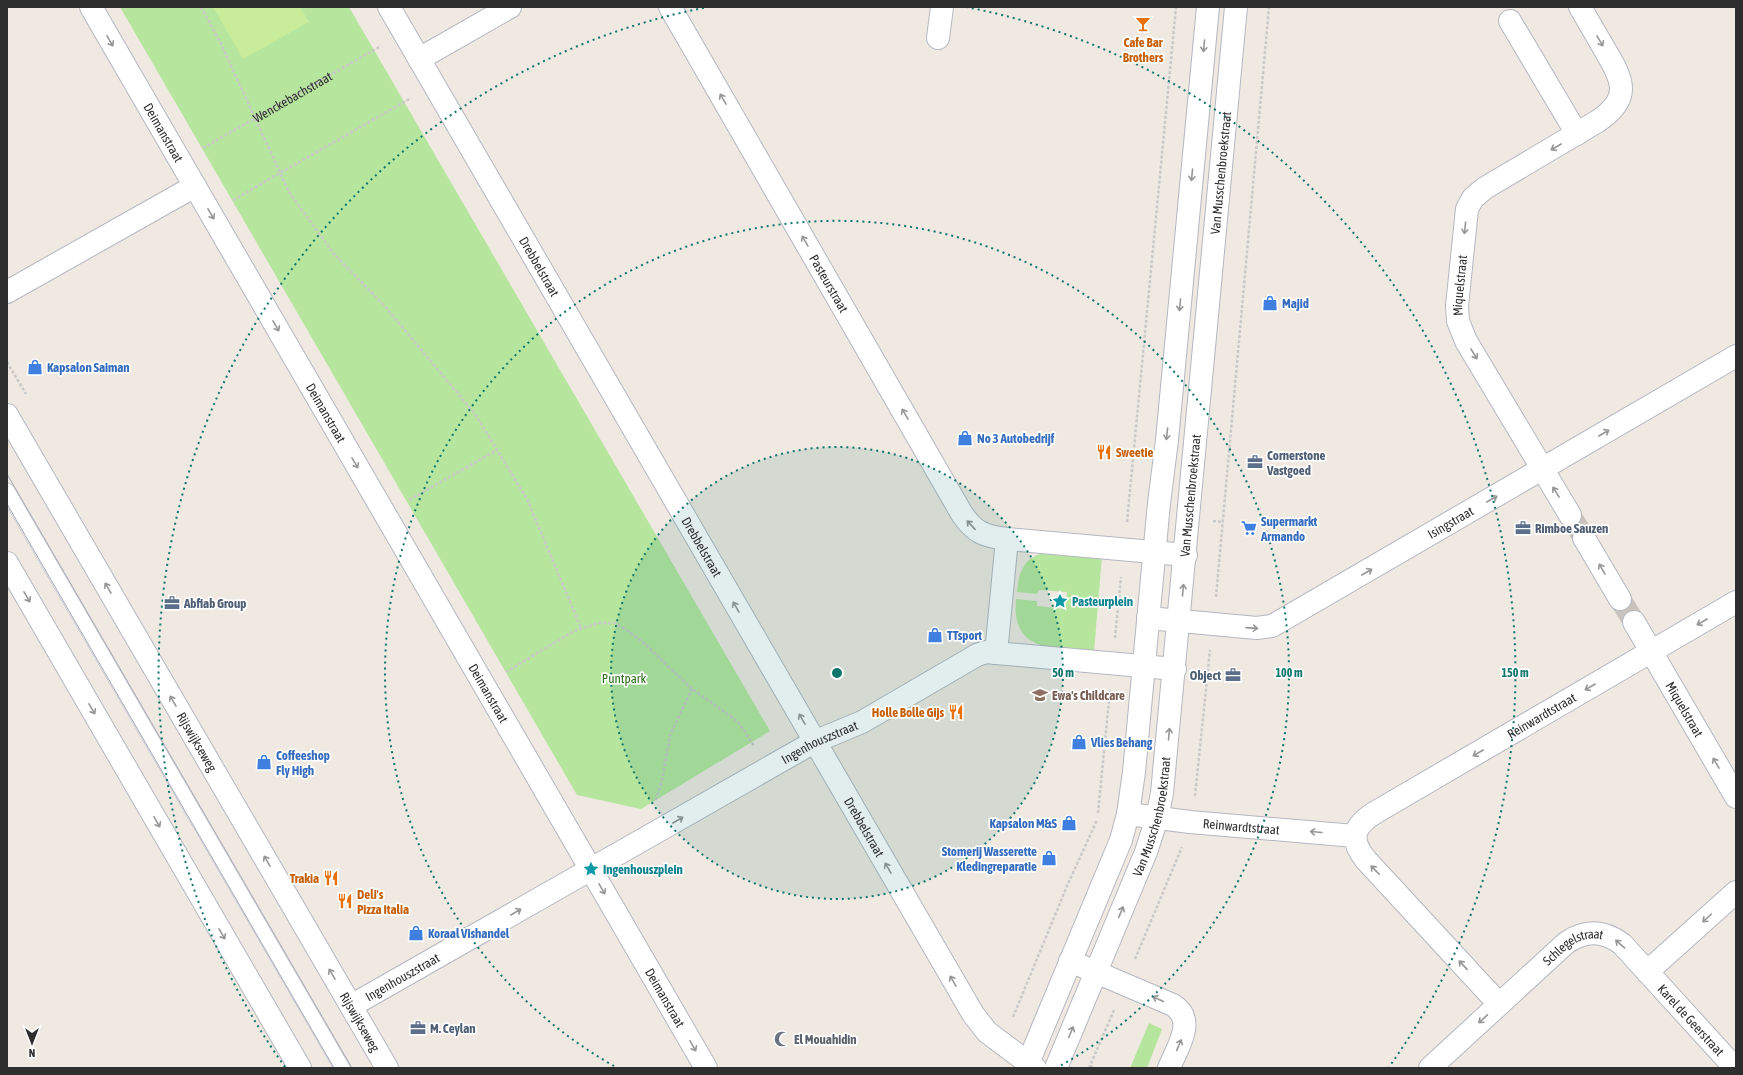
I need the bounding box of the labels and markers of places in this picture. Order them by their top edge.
bar icon: Cafe Bar Brothers [1134,15,1152,33]
place label: Cafe Bar Brothers [1123,35,1164,65]
shop icon: Majid [1261,294,1279,312]
place label: Majid [1282,296,1309,311]
shop icon: Kapsalon Saiman [26,358,44,376]
place label: Kapsalon Saiman [47,360,130,375]
shop icon: No 3 Autobedrijf [956,429,974,447]
place label: No 3 Autobedrijf [977,431,1055,446]
restaurant icon: Sweetie [1095,443,1113,461]
place label: Sweetie [1116,445,1153,460]
place label: Cornerstone Vastgoed [1266,448,1325,478]
office icon: Cornerstone Vastgoed [1246,453,1264,471]
place label: Supermarkt Armando [1260,514,1318,544]
supermarket icon: Supermarkt Armando [1240,519,1258,537]
office icon: Rimboe Sauzen [1514,519,1532,537]
place label: Rimboe Sauzen [1535,521,1608,536]
place icon: Pasteurplein [1051,592,1069,610]
office icon: Abfiab Group [163,594,181,612]
place label: Pasteurplein [1072,594,1133,609]
place label: Abfiab Group [183,596,246,611]
shop icon: TTsport [926,626,944,644]
place label: TTsport [947,628,982,643]
centre of rings [830,666,844,680]
office icon: Object [1224,666,1242,684]
place label: Object [1190,668,1221,683]
school or university icon: Ewa's Childcare [1031,686,1049,704]
place label: Ewa's Childcare [1052,688,1125,703]
restaurant icon: Holle Bolle Gijs [947,703,965,721]
place label: Holle Bolle Gijs [872,705,944,720]
shop icon: Vlies Behang [1070,733,1088,751]
place label: Vlies Behang [1090,735,1153,750]
place label: Coffeeshop Fly High [276,748,330,778]
shop icon: Coffeeshop Fly High [255,753,273,771]
shop icon: Kapsalon M&S [1060,814,1078,832]
place label: Kapsalon M&S [990,816,1058,831]
place label: Stomerij Wasserette Kledingreparatie [942,844,1037,874]
shop icon: Stomerij Wasserette Kledingreparatie [1040,849,1058,867]
place icon: Ingenhouszplein [582,860,600,878]
place label: Ingenhouszplein [603,862,683,877]
restaurant icon: Trakia [322,869,340,887]
place label: Trakia [290,871,319,886]
place label: Deli's Pizza Italia [357,887,409,917]
restaurant icon: Deli's Pizza Italia [336,892,354,910]
shop icon: Koraal Vishandel [407,924,425,942]
place label: Koraal Vishandel [428,926,510,941]
office icon: M. Ceylan [409,1019,427,1037]
place label: M. Ceylan [430,1021,476,1036]
mosque icon: El Mouahidin [773,1030,791,1048]
place label: El Mouahidin [794,1032,857,1047]

